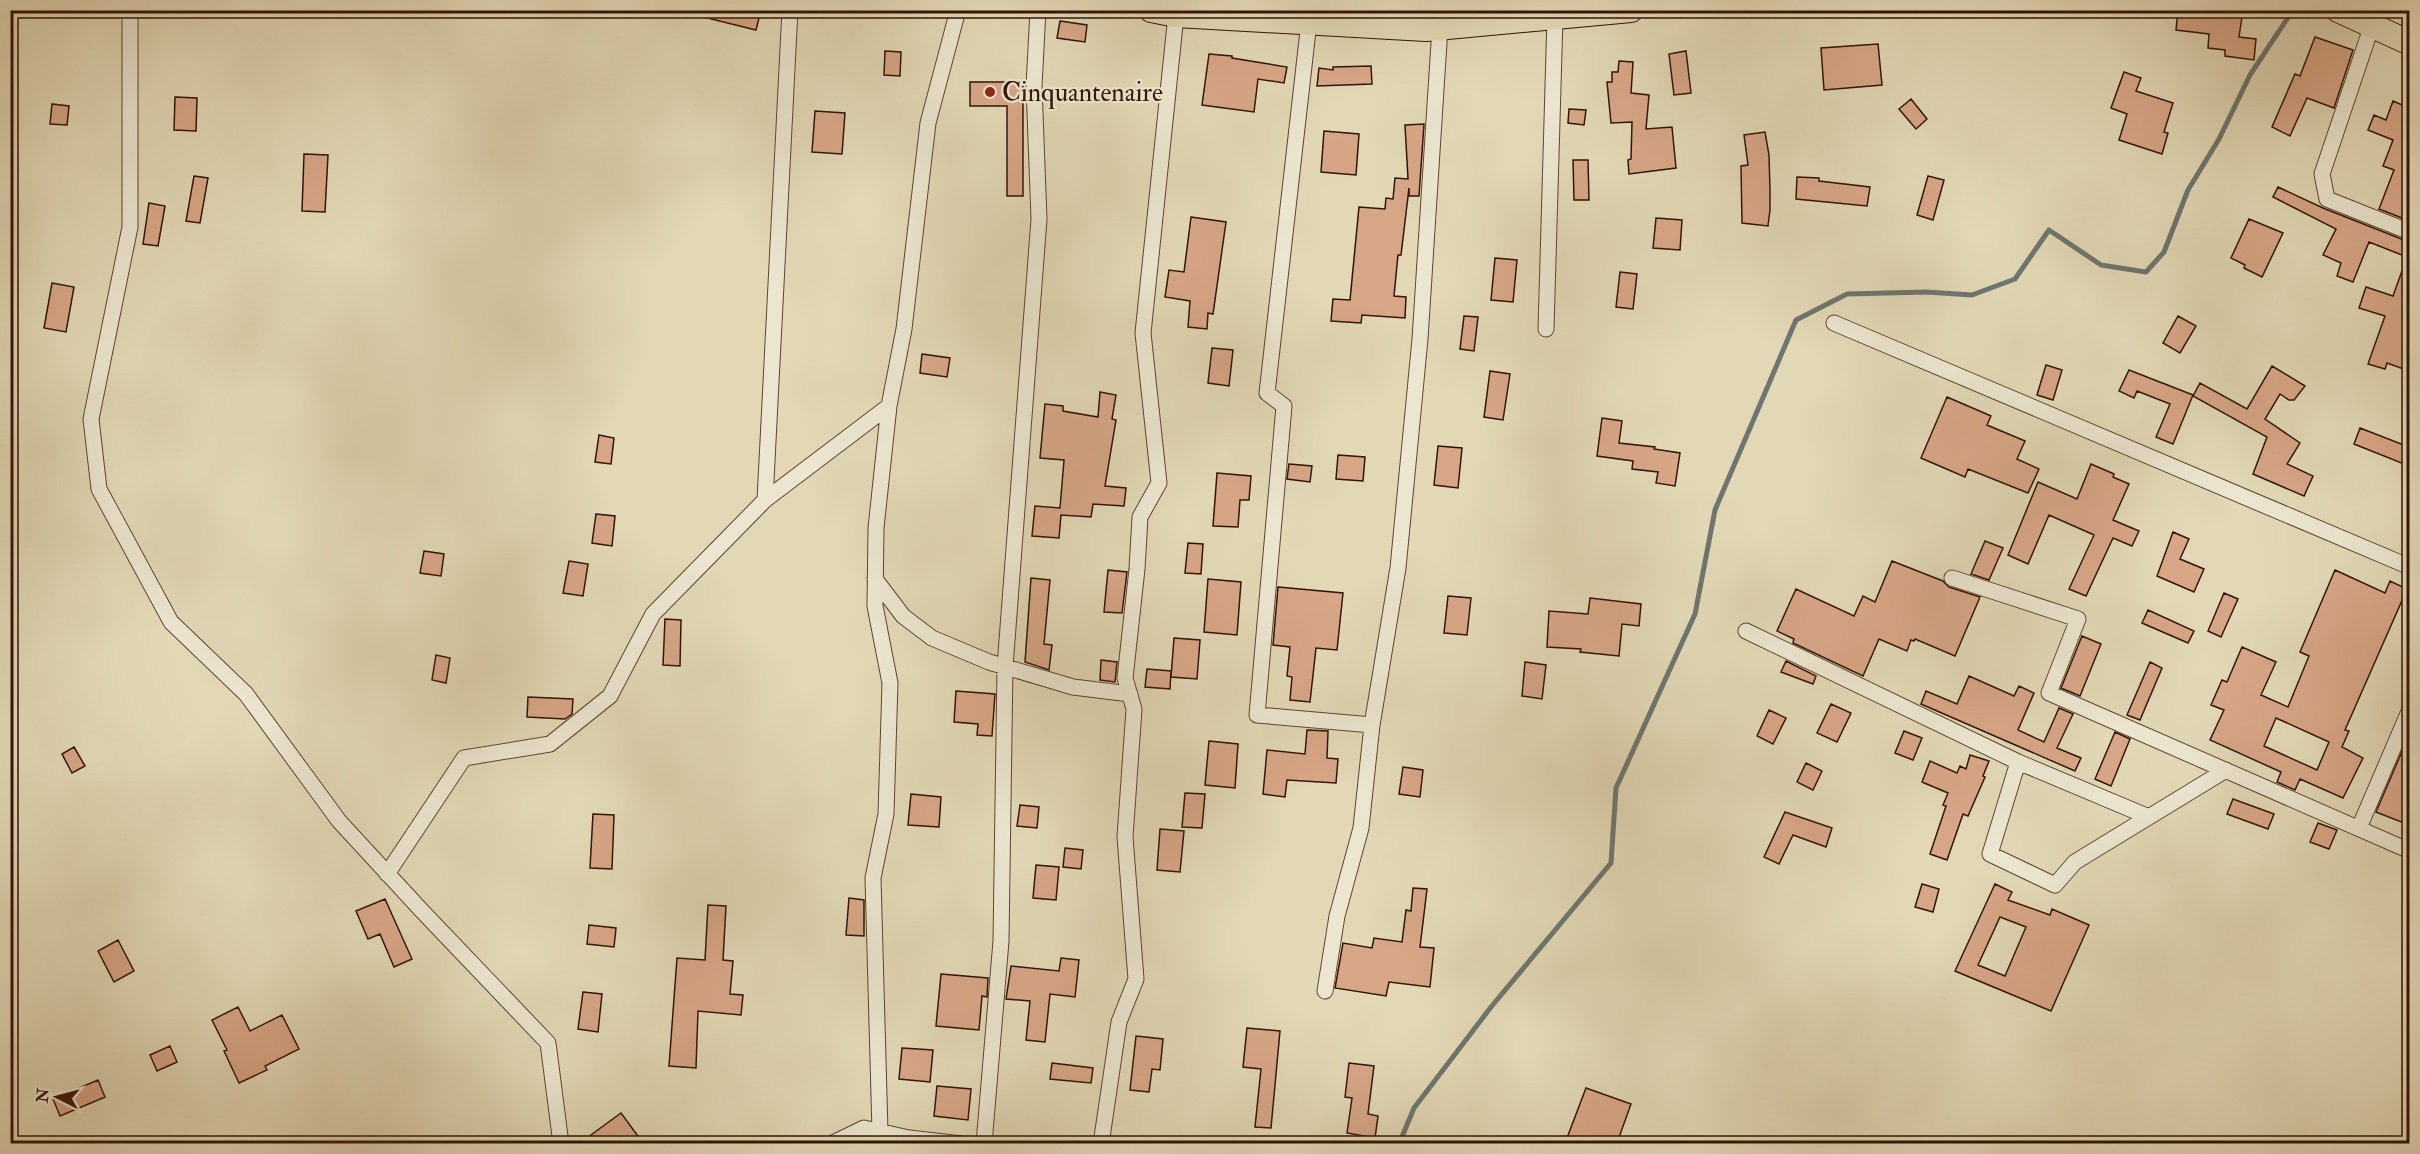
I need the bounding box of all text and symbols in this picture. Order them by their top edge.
place label: Cinquantenaire [1002,77,1163,109]
marker: Cinquantenaire [983,85,997,99]
north arrow [27,1067,87,1127]
text: N [32,1087,54,1105]

